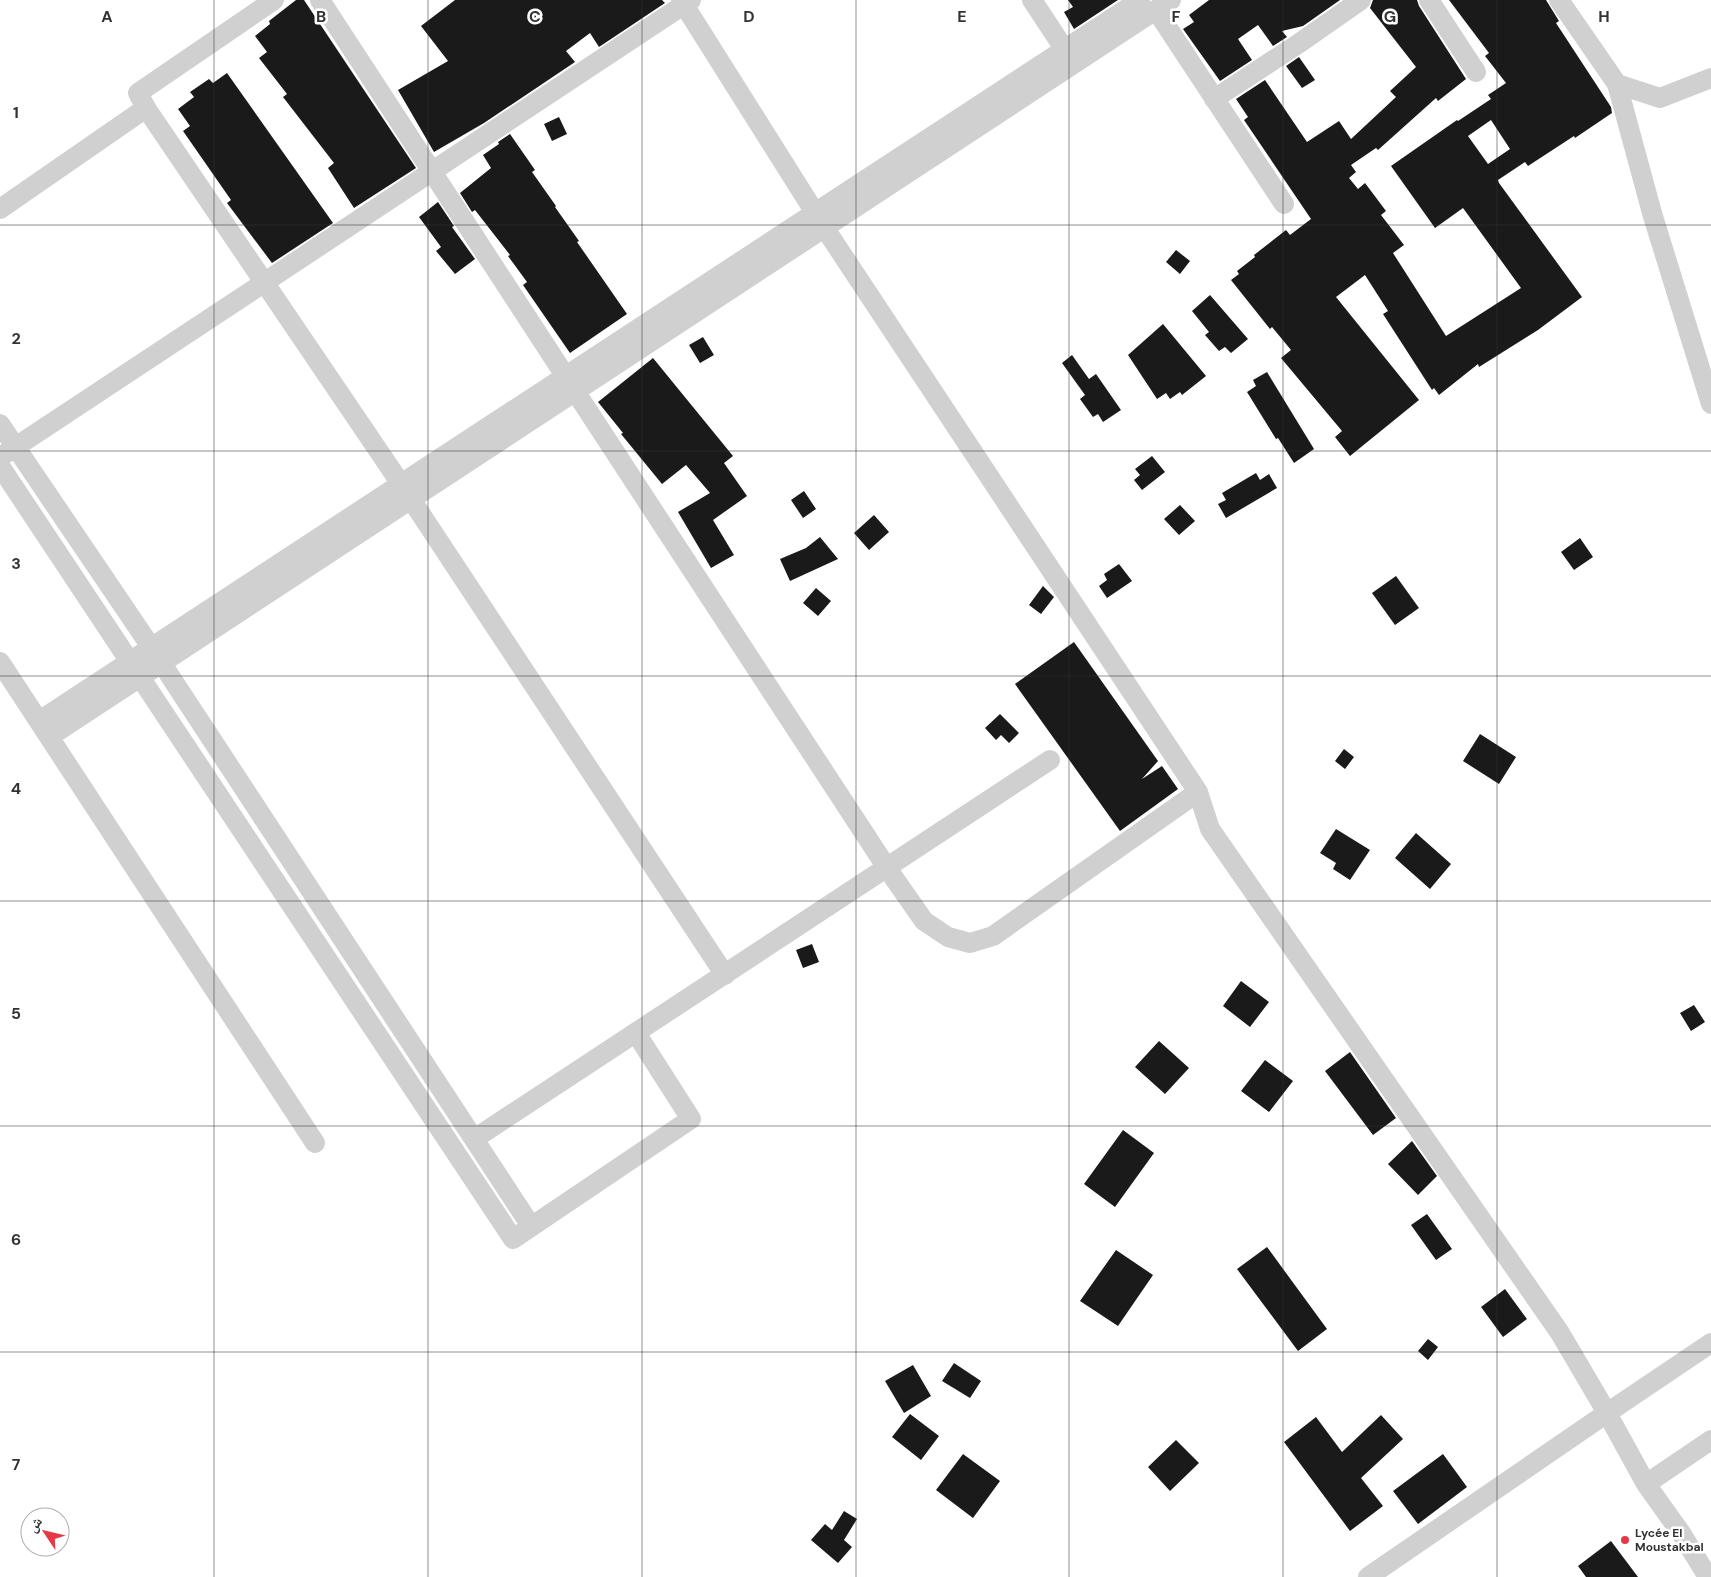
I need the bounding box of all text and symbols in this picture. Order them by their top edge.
text: A [101,6,113,27]
text: B [316,6,326,27]
text: C [529,6,541,27]
text: D [743,6,755,27]
text: E [957,6,967,27]
text: F [1172,6,1181,27]
text: G [1384,6,1396,27]
text: H [1598,6,1610,27]
text: 1 [13,102,19,123]
text: 2 [11,328,21,349]
text: 3 [11,553,21,574]
text: 4 [11,778,21,799]
text: 5 [11,1003,21,1024]
text: 6 [11,1229,21,1250]
text: 7 [12,1454,21,1475]
north arrow [20,1507,70,1557]
text: ش [23,1513,46,1536]
place label: Lycée El Moustakbal [1635,1525,1704,1555]
marker: Lycée El Moustakbal [1619,1534,1631,1546]

